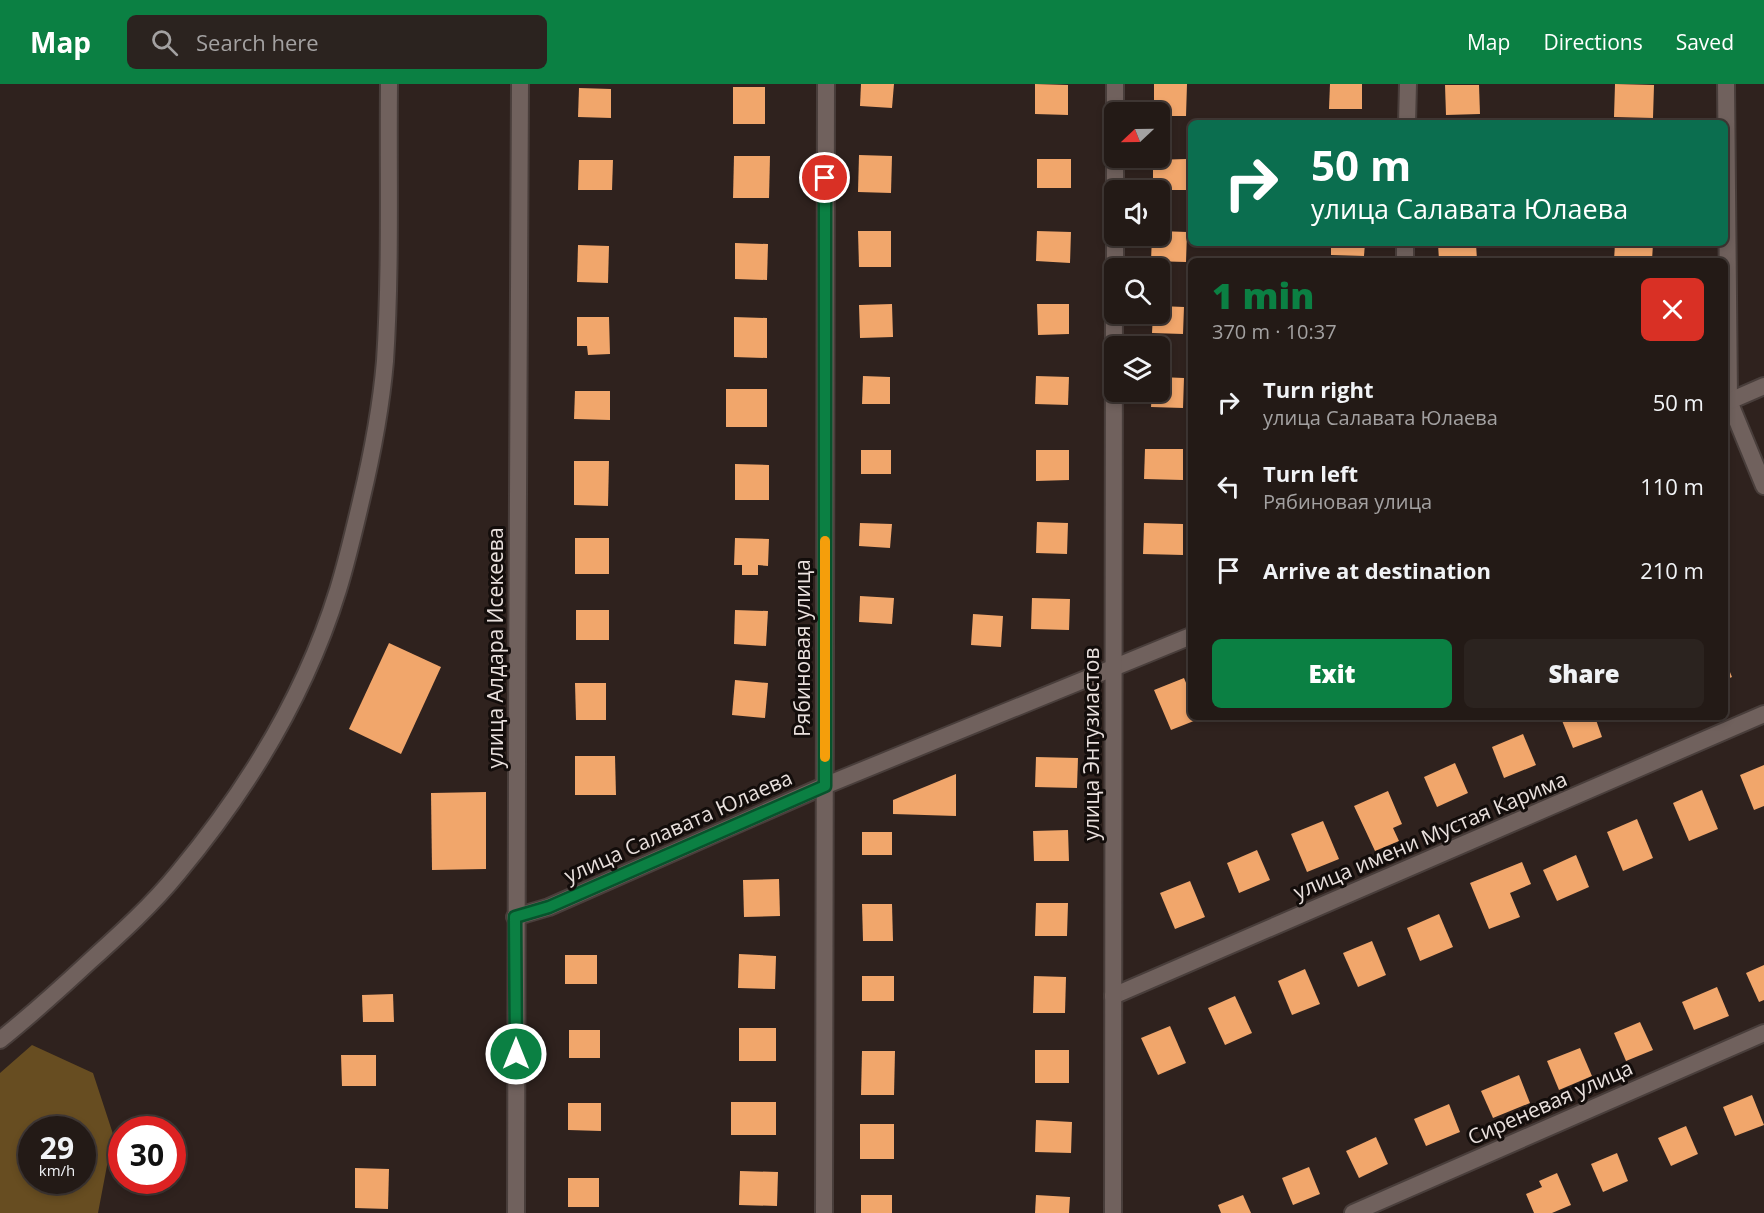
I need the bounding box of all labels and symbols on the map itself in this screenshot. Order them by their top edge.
north arrow [1104,102,1170,168]
pin [799,152,850,203]
street label: улица Алдара Исекеева [481,527,509,769]
street label: Рябиновая улица [788,559,816,737]
street label: улица Энтузиастов [1077,648,1105,840]
street label: улица Салавата Юлаева [560,763,796,889]
street label: улица имени Мустая Карима [1289,765,1571,905]
position arrow [484,1022,548,1086]
street label: Сиреневая улица [1463,1053,1637,1151]
speed limit sign: 30 [108,1116,186,1194]

